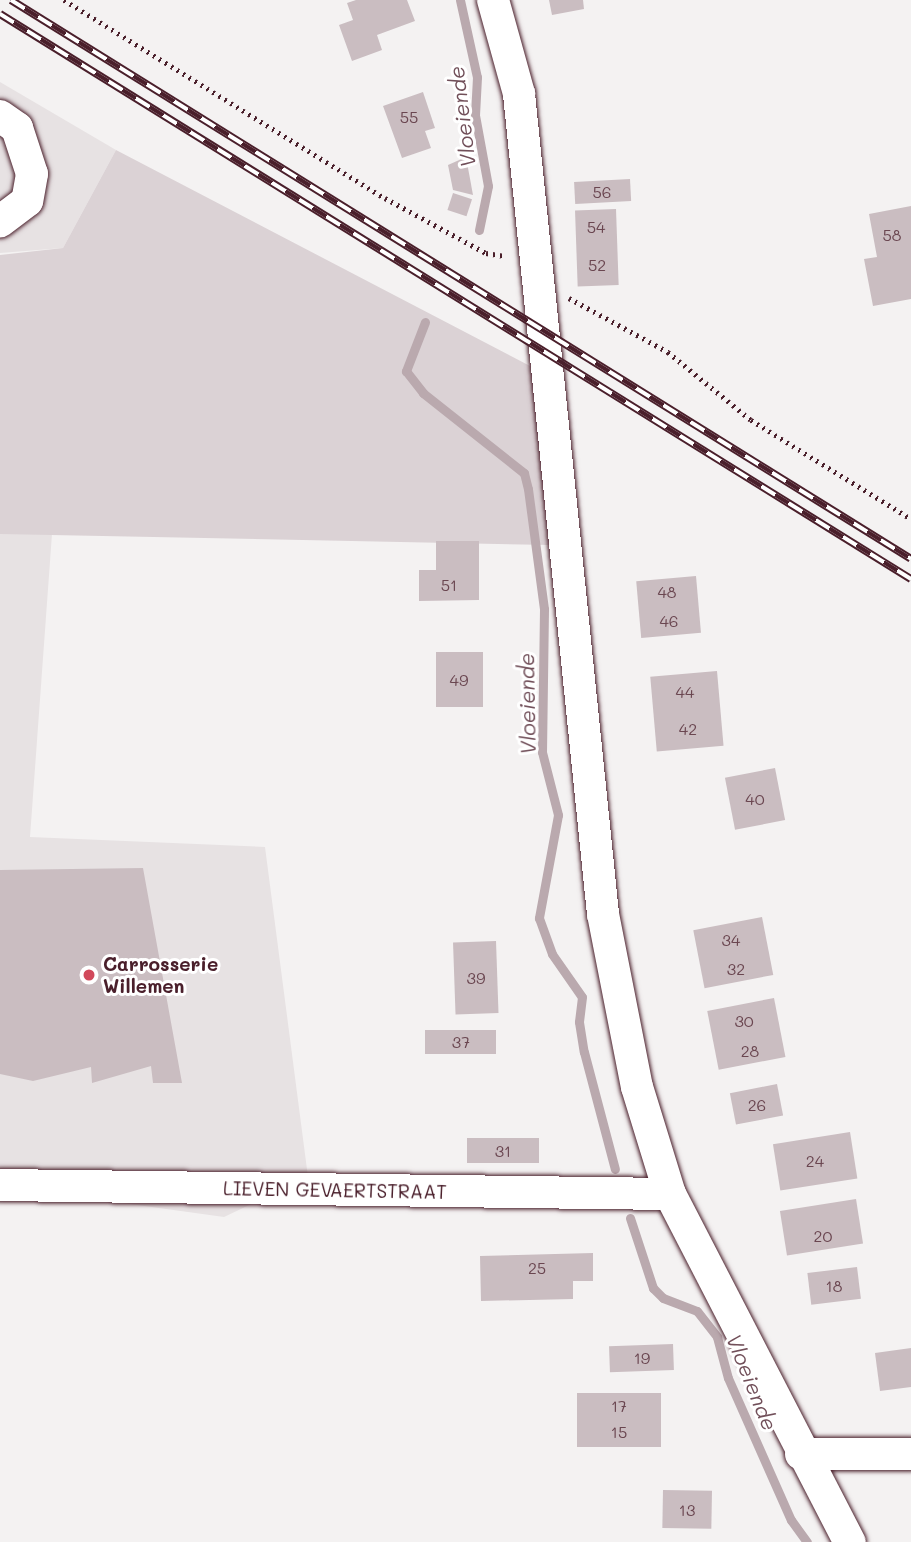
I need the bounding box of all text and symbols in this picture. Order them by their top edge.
water label: Vloeiende [443,65,481,169]
house number: 55 [400,107,418,127]
house number: 56 [593,182,611,202]
house number: 54 [587,217,605,237]
house number: 58 [882,225,902,245]
house number: 52 [588,255,606,275]
house number: 51 [441,575,457,595]
house number: 48 [657,582,677,602]
house number: 46 [659,611,679,631]
water label: Vloeiende [514,653,540,755]
house number: 49 [450,670,468,690]
house number: 44 [676,682,694,702]
house number: 42 [679,719,697,739]
house number: 40 [745,789,765,809]
house number: 34 [722,930,740,950]
place label: Carrosserie Willemen [103,953,218,997]
house number: 32 [727,959,745,979]
marker: Carrosserie Willemen [81,967,97,983]
house number: 39 [467,968,485,988]
house number: 30 [734,1011,754,1031]
house number: 37 [452,1032,470,1052]
house number: 28 [741,1041,759,1061]
house number: 26 [748,1095,766,1115]
house number: 31 [495,1141,511,1161]
house number: 24 [806,1151,824,1171]
street label: LIEVEN GEVAERTSTRAAT [223,1177,447,1203]
house number: 20 [814,1226,832,1246]
house number: 25 [528,1258,546,1278]
house number: 18 [826,1276,842,1296]
water label: Vloeiende [721,1330,783,1434]
house number: 19 [634,1348,650,1368]
house number: 17 [611,1396,627,1416]
house number: 15 [611,1422,627,1442]
house number: 13 [679,1500,695,1520]

